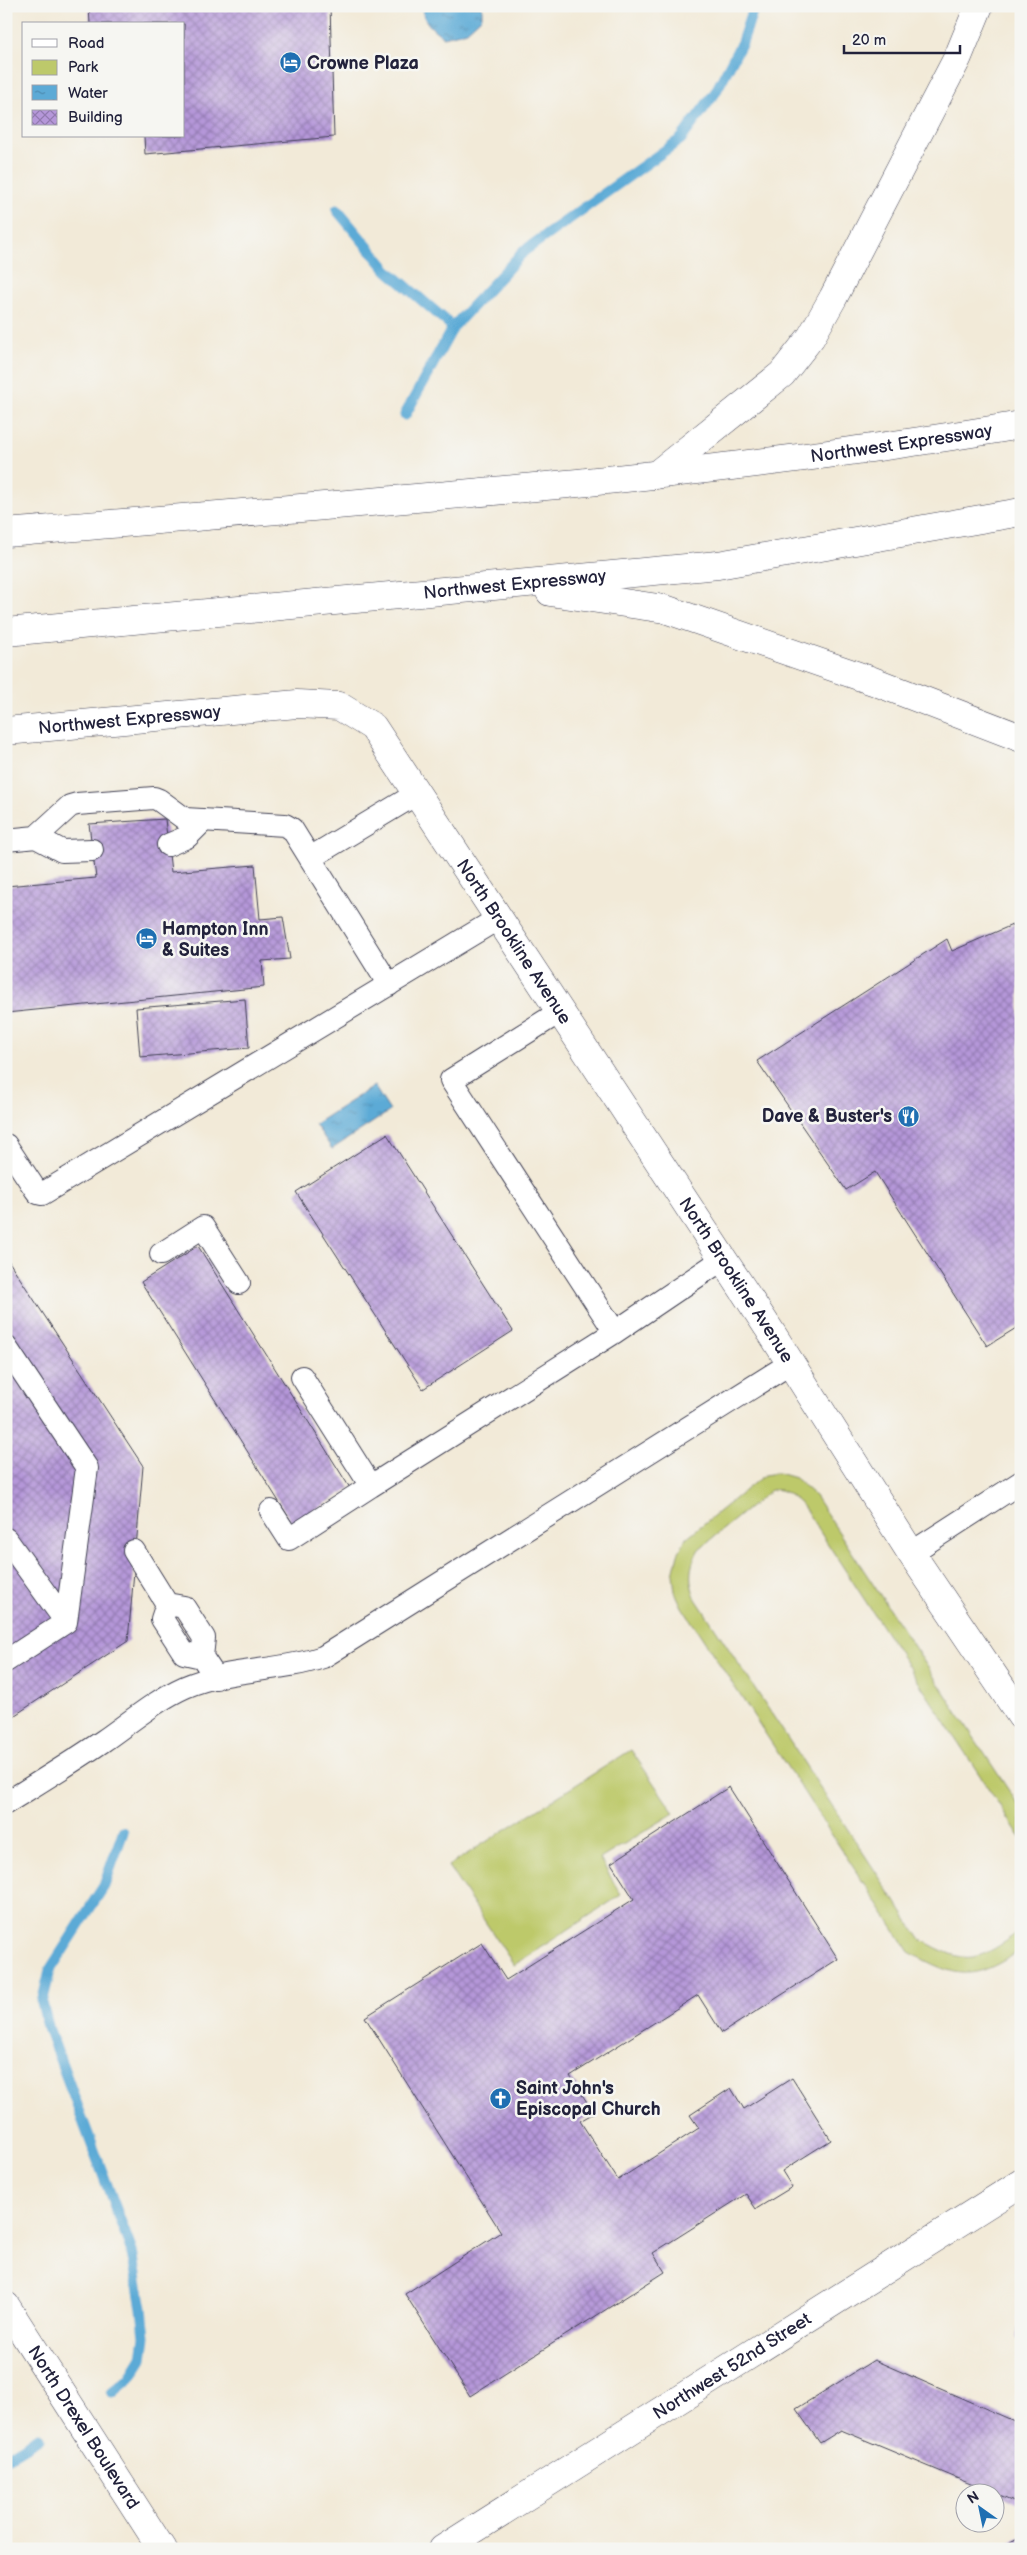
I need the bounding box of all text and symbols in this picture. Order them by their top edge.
legend [22,22,185,138]
scale bar [844,22,961,54]
text: 20 m [852,31,886,50]
text: Road [68,34,104,53]
hotel icon: Crowne Plaza [279,51,303,75]
place label: Crowne Plaza [307,53,419,74]
text: Park [68,58,99,77]
text: Water [68,84,108,103]
text: Building [68,108,123,127]
street label: Northwest Expressway [809,419,995,467]
street label: Northwest Expressway [422,565,608,603]
street label: Northwest Expressway [37,701,223,738]
street label: North Brookline Avenue [452,855,576,1028]
place label: Hampton Inn & Suites [162,919,268,961]
hotel icon: Hampton Inn & Suites [134,927,158,951]
restaurant icon: Dave & Buster's [896,1104,920,1128]
place label: Dave & Buster's [762,1106,892,1127]
street label: North Brookline Avenue [675,1193,798,1367]
place label: Saint John's Episcopal Church [516,2078,661,2120]
church icon: Saint John's Episcopal Church [488,2086,512,2110]
street label: Northwest 52nd Street [649,2308,815,2424]
street label: North Drexel Boulevard [24,2342,144,2513]
north arrow [954,2482,1004,2532]
text: N [964,2488,982,2508]

